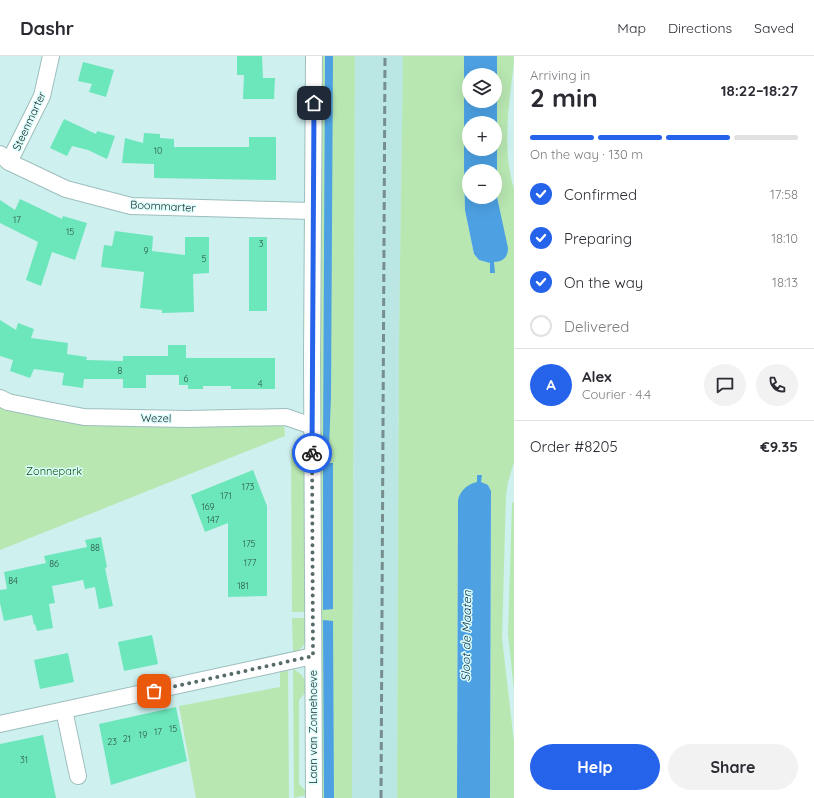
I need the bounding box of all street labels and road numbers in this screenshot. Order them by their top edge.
street label: Steenmarter [9,88,49,153]
street label: Boommarter [130,197,197,215]
street label: Wezel [141,411,171,425]
street label: Laan van Zonnehoeve [306,670,320,784]

